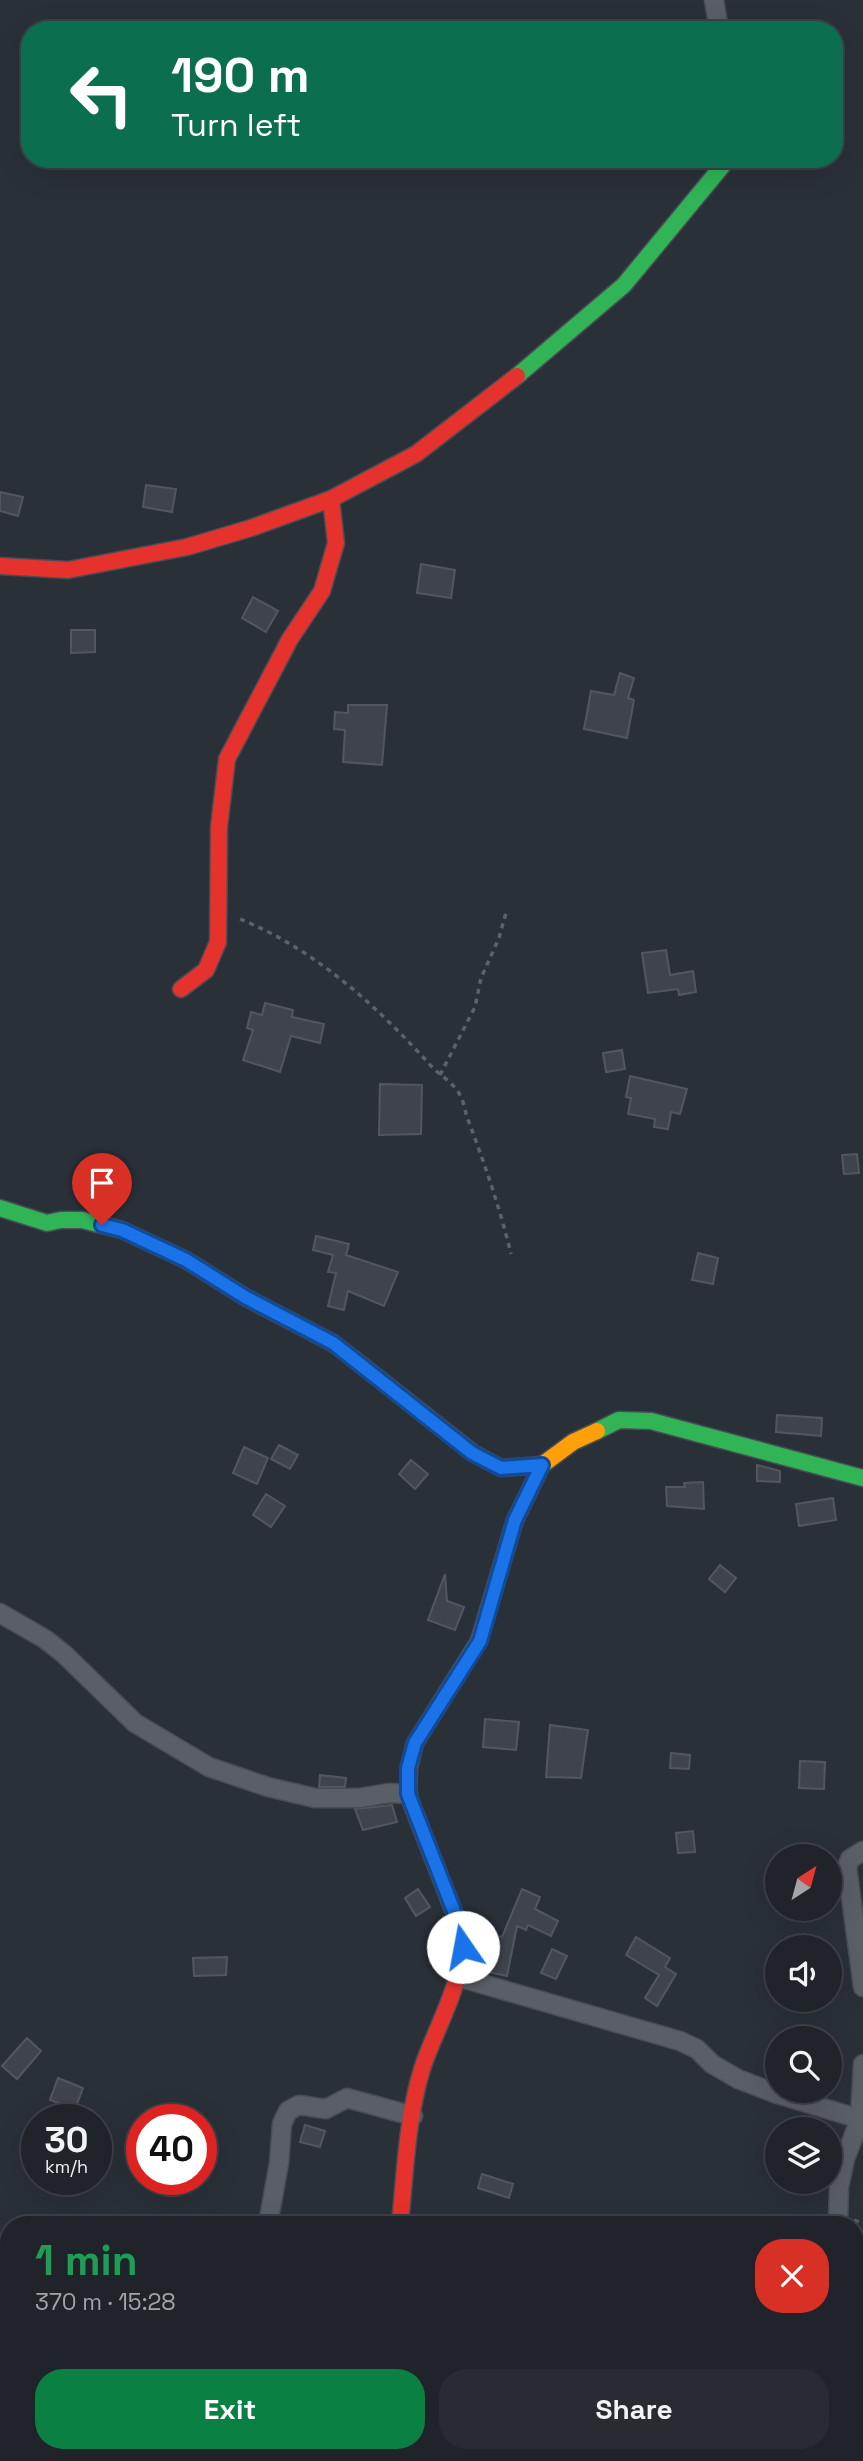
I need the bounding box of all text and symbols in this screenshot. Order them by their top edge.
text: 190 m [171,44,309,106]
icon: left [56,49,147,140]
text: Turn left [171,105,301,145]
pin [72,1153,132,1225]
icon: arrive [83,1164,121,1202]
north arrow [765,1844,842,1922]
map controls [765,1844,842,2194]
position arrow [426,1910,500,1984]
button: sound [765,1935,842,2012]
button: search [765,2026,842,2103]
speed limit sign: 40 [126,2104,217,2195]
button: layers [765,2117,842,2194]
text: 30 [45,2118,88,2162]
text: km/h [45,2155,88,2178]
text: 1 min [35,2234,138,2287]
button: close [755,2239,829,2313]
text: 370 m · 15:28 [35,2287,176,2317]
button: Exit [35,2369,425,2449]
button: Share [439,2369,829,2449]

